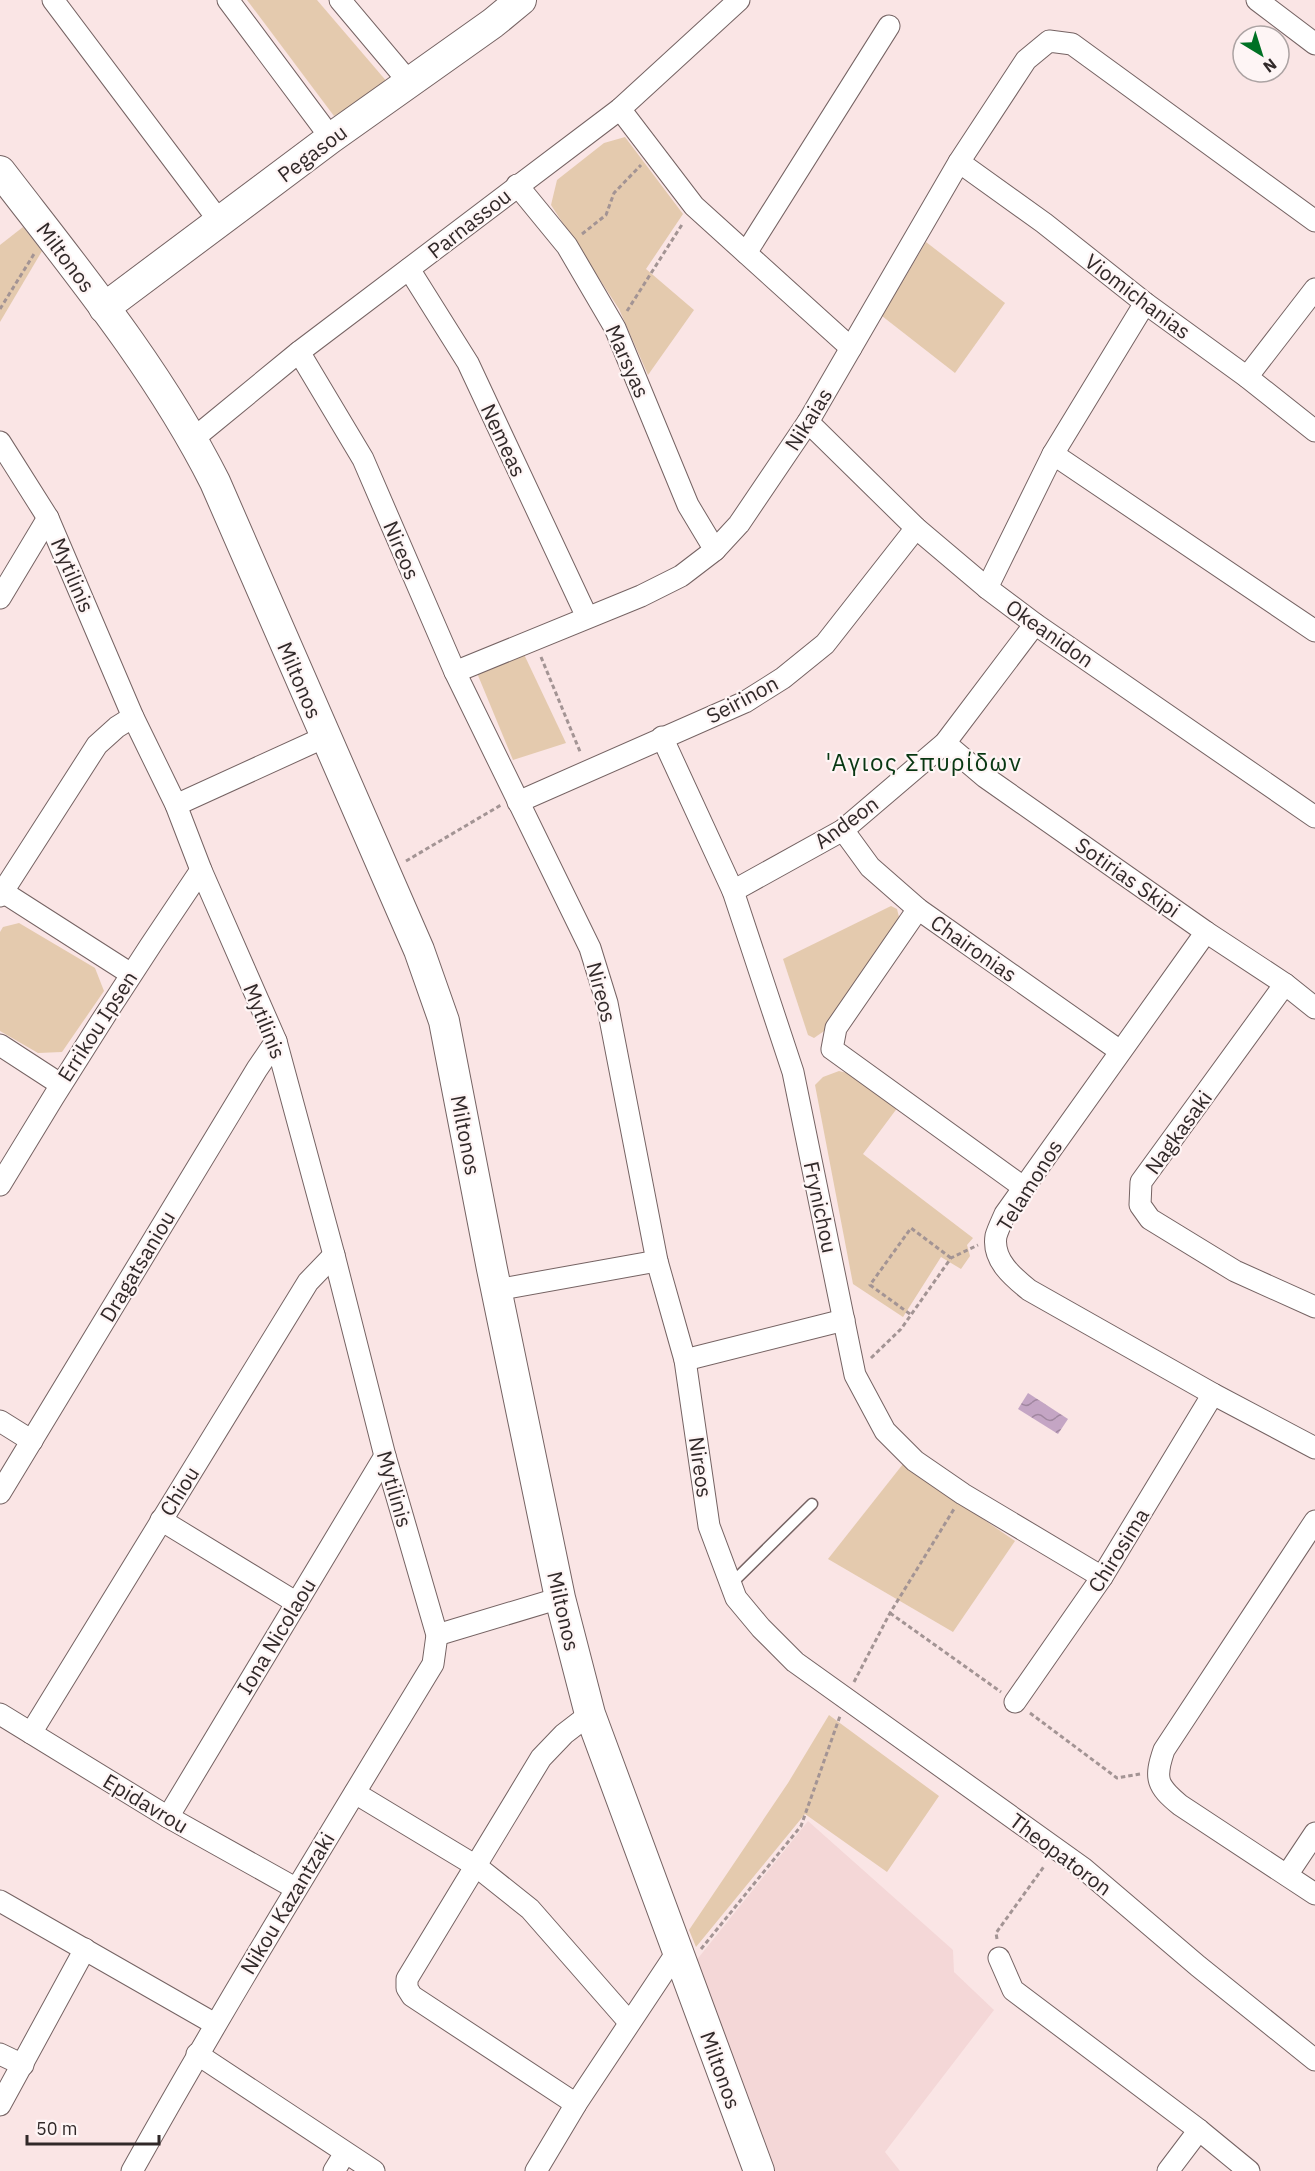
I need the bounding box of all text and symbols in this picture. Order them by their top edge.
north arrow [1231,24,1291,84]
text: N [1260,54,1281,77]
street label: Pegasou [272,118,352,188]
street label: Parnassou [422,182,516,264]
street label: Miltonos [30,216,102,298]
street label: Viomichanias [1079,247,1197,345]
street label: Marsyas [599,320,657,402]
street label: Nikaias [778,382,838,456]
street label: Nemeas [475,399,533,481]
street label: Nireos [377,516,427,584]
street label: Mytilinis [45,533,101,617]
street label: Okeanidon [1000,592,1100,674]
street label: Miltonos [271,637,329,723]
street label: Seirinon [701,668,783,730]
district label: 'Αγιος Σπυρίδων [825,746,1023,778]
street label: Andeon [808,789,884,855]
street label: Sotirias Skipi [1070,831,1186,923]
street label: Chaironias [925,908,1023,988]
street label: Nireos [581,959,623,1025]
street label: Errikou Ipsen [51,965,143,1087]
street label: Mytilinis [237,979,293,1063]
street label: Nagkasaki [1138,1084,1218,1180]
street label: Miltonos [445,1093,487,1177]
street label: Telamonos [990,1134,1068,1236]
street label: Frynichou [798,1159,844,1255]
street label: Dragatsaniou [93,1205,181,1327]
street label: Nireos [683,1435,719,1499]
street label: Mytilinis [371,1447,419,1531]
street label: Chiou [153,1461,205,1521]
street label: Chirosima [1081,1502,1155,1598]
street label: Miltonos [541,1568,587,1654]
street label: Iona Nicolaou [230,1573,322,1699]
street label: Epidavrou [98,1767,194,1839]
street label: Theopatoron [1004,1806,1118,1902]
street label: Nikou Kazantzaki [233,1827,341,1979]
street label: Miltonos [694,2027,748,2113]
scale bar [27,2108,159,2146]
text: 50 m [36,2117,78,2140]

